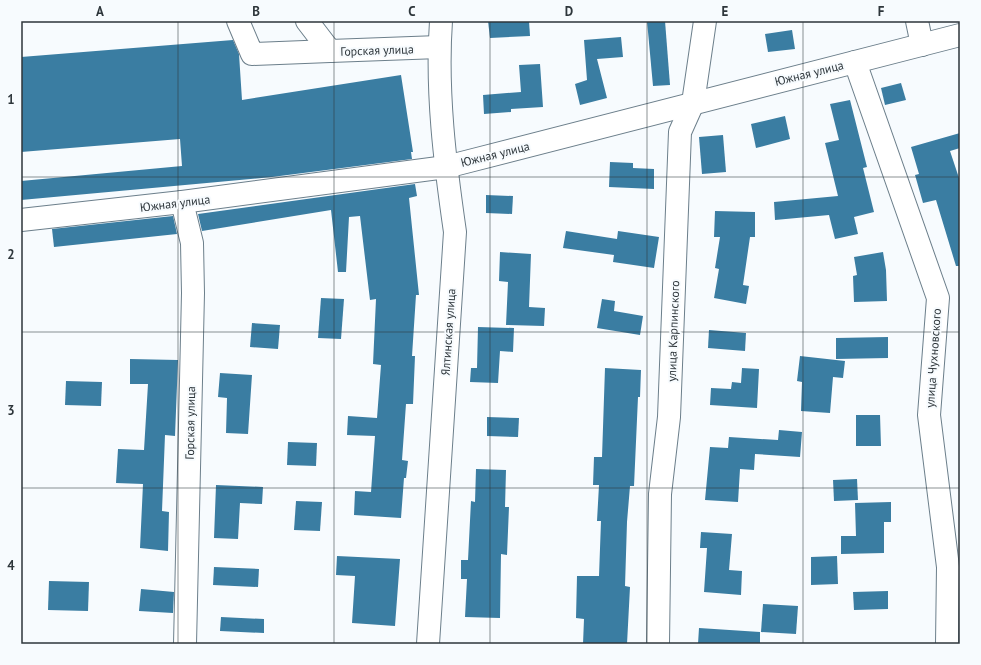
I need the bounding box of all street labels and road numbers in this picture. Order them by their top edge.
street label: Горская улица [340,41,414,59]
street label: Южная улица [773,57,845,89]
street label: Южная улица [459,138,531,170]
street label: Южная улица [139,191,211,215]
street label: улица Карпинского [664,280,682,382]
street label: Ялтинская улица [437,288,459,376]
street label: улица Чухновского [922,308,944,408]
street label: Горская улица [182,386,198,460]

